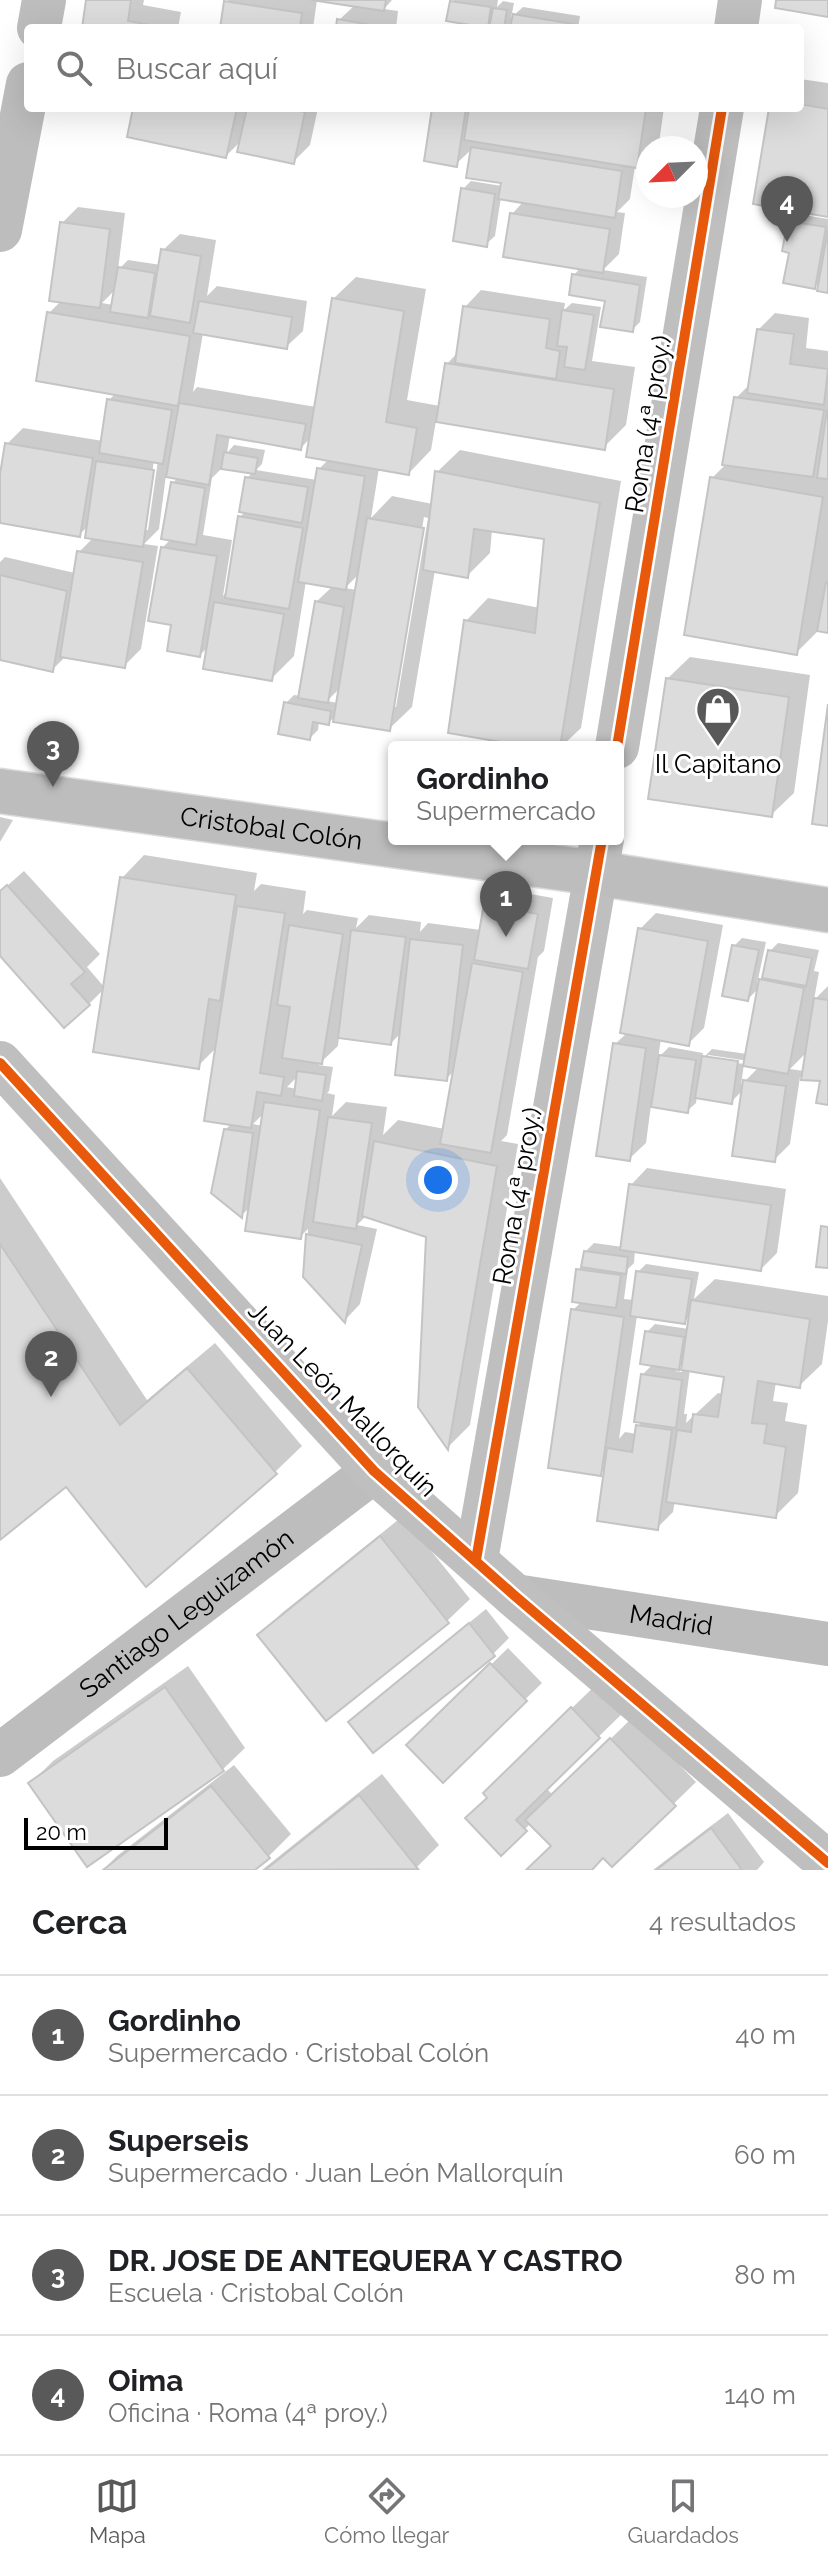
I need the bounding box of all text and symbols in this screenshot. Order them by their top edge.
search box [24,24,804,112]
icon: search [52,46,96,90]
text: Buscar aquí [116,51,278,86]
north arrow [636,136,708,208]
pin: 4 [761,176,813,242]
street label: Roma (4ª proy.) [619,333,677,515]
shop icon: Il Capitano [694,685,742,748]
pin: 3 [27,721,79,787]
popup [388,741,624,845]
place label: Il Capitano [655,749,781,779]
text: Gordinho [416,761,549,796]
text: Supermercado [416,796,596,826]
street label: Cristobal Colón [179,801,364,856]
pin: 1 [480,871,532,937]
street label: Roma (4ª proy.) [487,1105,547,1287]
your location [418,1160,458,1200]
street label: Juan León Mallorquín [242,1296,444,1502]
pin: 2 [25,1331,77,1397]
street label: Santiago Leguizamón [73,1523,299,1704]
street label: Madrid [627,1599,715,1641]
scale bar [24,1814,168,1850]
text: 20 m [36,1819,87,1845]
text: Cerca [32,1902,127,1942]
text: 4 resultados [649,1907,796,1937]
text: Gordinho [108,2003,241,2038]
text: 1 [52,2020,64,2050]
text: 40 m [735,2020,796,2050]
text: Supermercado · Cristobal Colón [108,2038,489,2068]
text: Superseis [108,2123,249,2158]
text: 2 [51,2140,65,2170]
text: 60 m [734,2140,796,2170]
text: Supermercado · Juan León Mallorquín [108,2158,564,2188]
text: DR. JOSE DE ANTEQUERA Y CASTRO [108,2243,623,2278]
text: 3 [51,2260,65,2290]
text: 80 m [734,2260,796,2290]
text: Escuela · Cristobal Colón [108,2278,404,2308]
text: Oima [108,2363,183,2398]
text: 4 [51,2380,65,2410]
text: 140 m [724,2380,796,2410]
text: Oficina · Roma (4ª proy.) [108,2398,388,2428]
tab: Mapa [89,2474,146,2548]
tab: Cómo llegar [324,2474,449,2548]
tab: Guardados [628,2474,739,2548]

